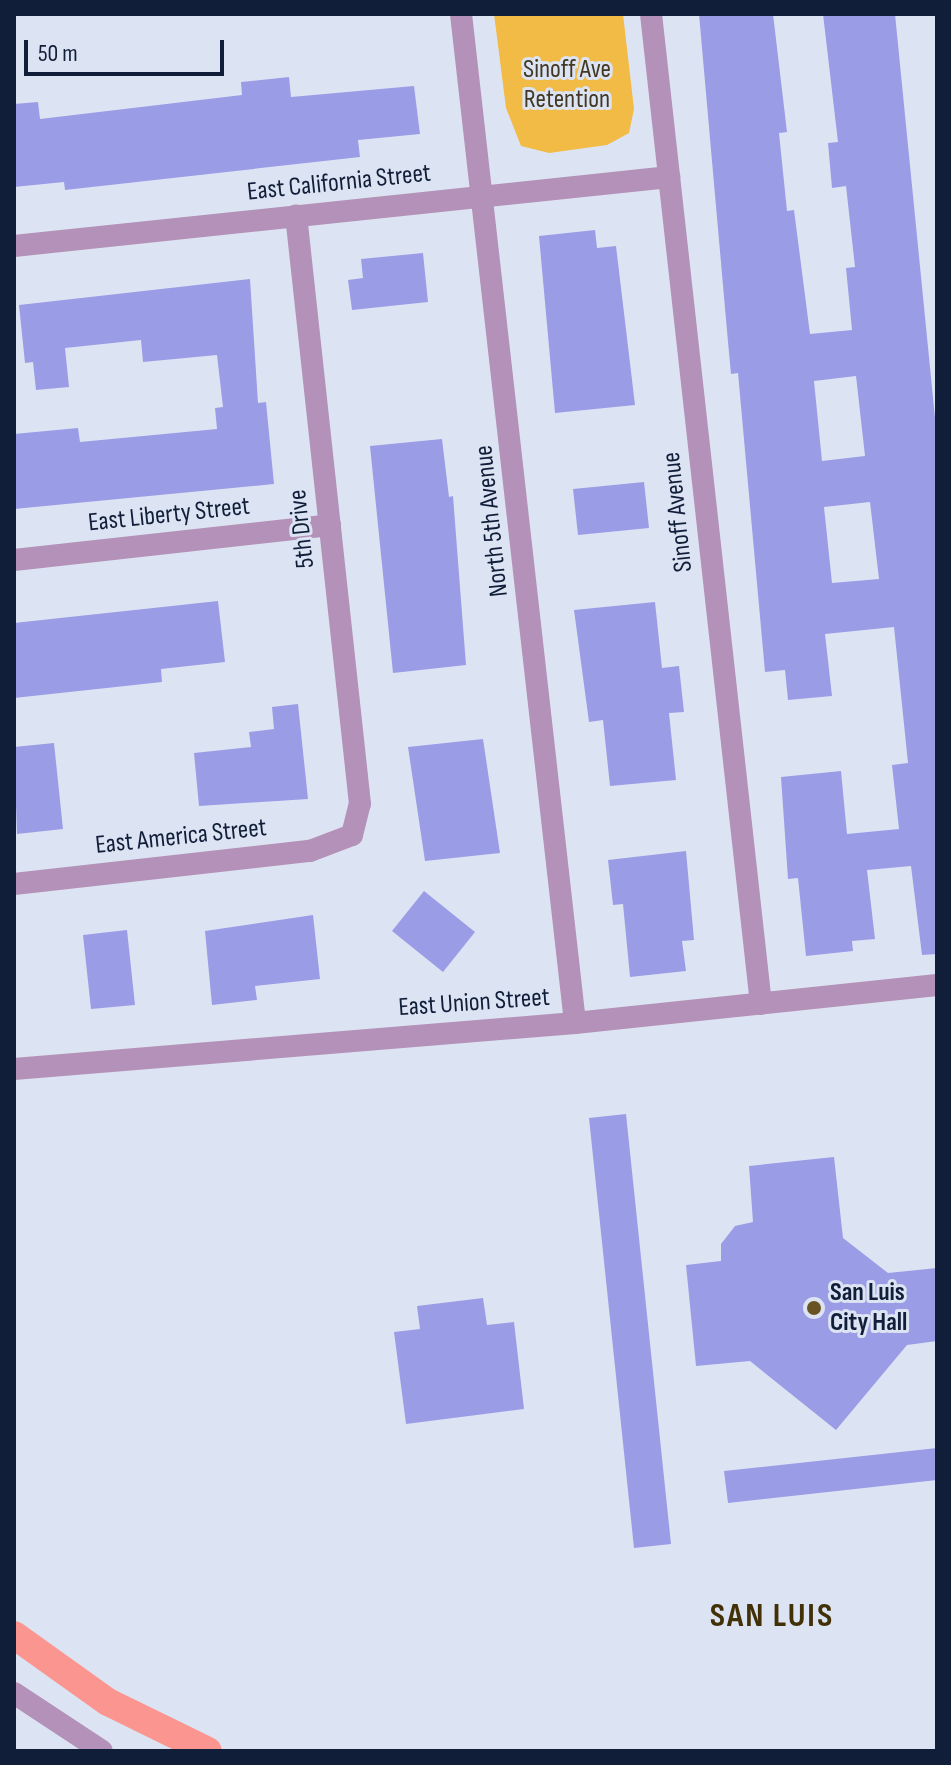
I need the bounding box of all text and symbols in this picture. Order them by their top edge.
scale bar [28,24,228,74]
text: 50 m [38,39,78,68]
park label: Sinoff Ave Retention [523,54,611,116]
street label: East California Street [246,158,432,208]
street label: North 5th Avenue [469,444,515,598]
street label: Sinoff Avenue [656,450,700,574]
street label: 5th Drive [282,488,322,570]
street label: East Liberty Street [87,491,251,539]
street label: East America Street [94,813,268,861]
street label: East Union Street [397,982,551,1024]
place label: San Luis City Hall [830,1277,907,1338]
marker: San Luis City Hall [805,1299,823,1317]
district label: SAN LUIS [710,1596,834,1636]

